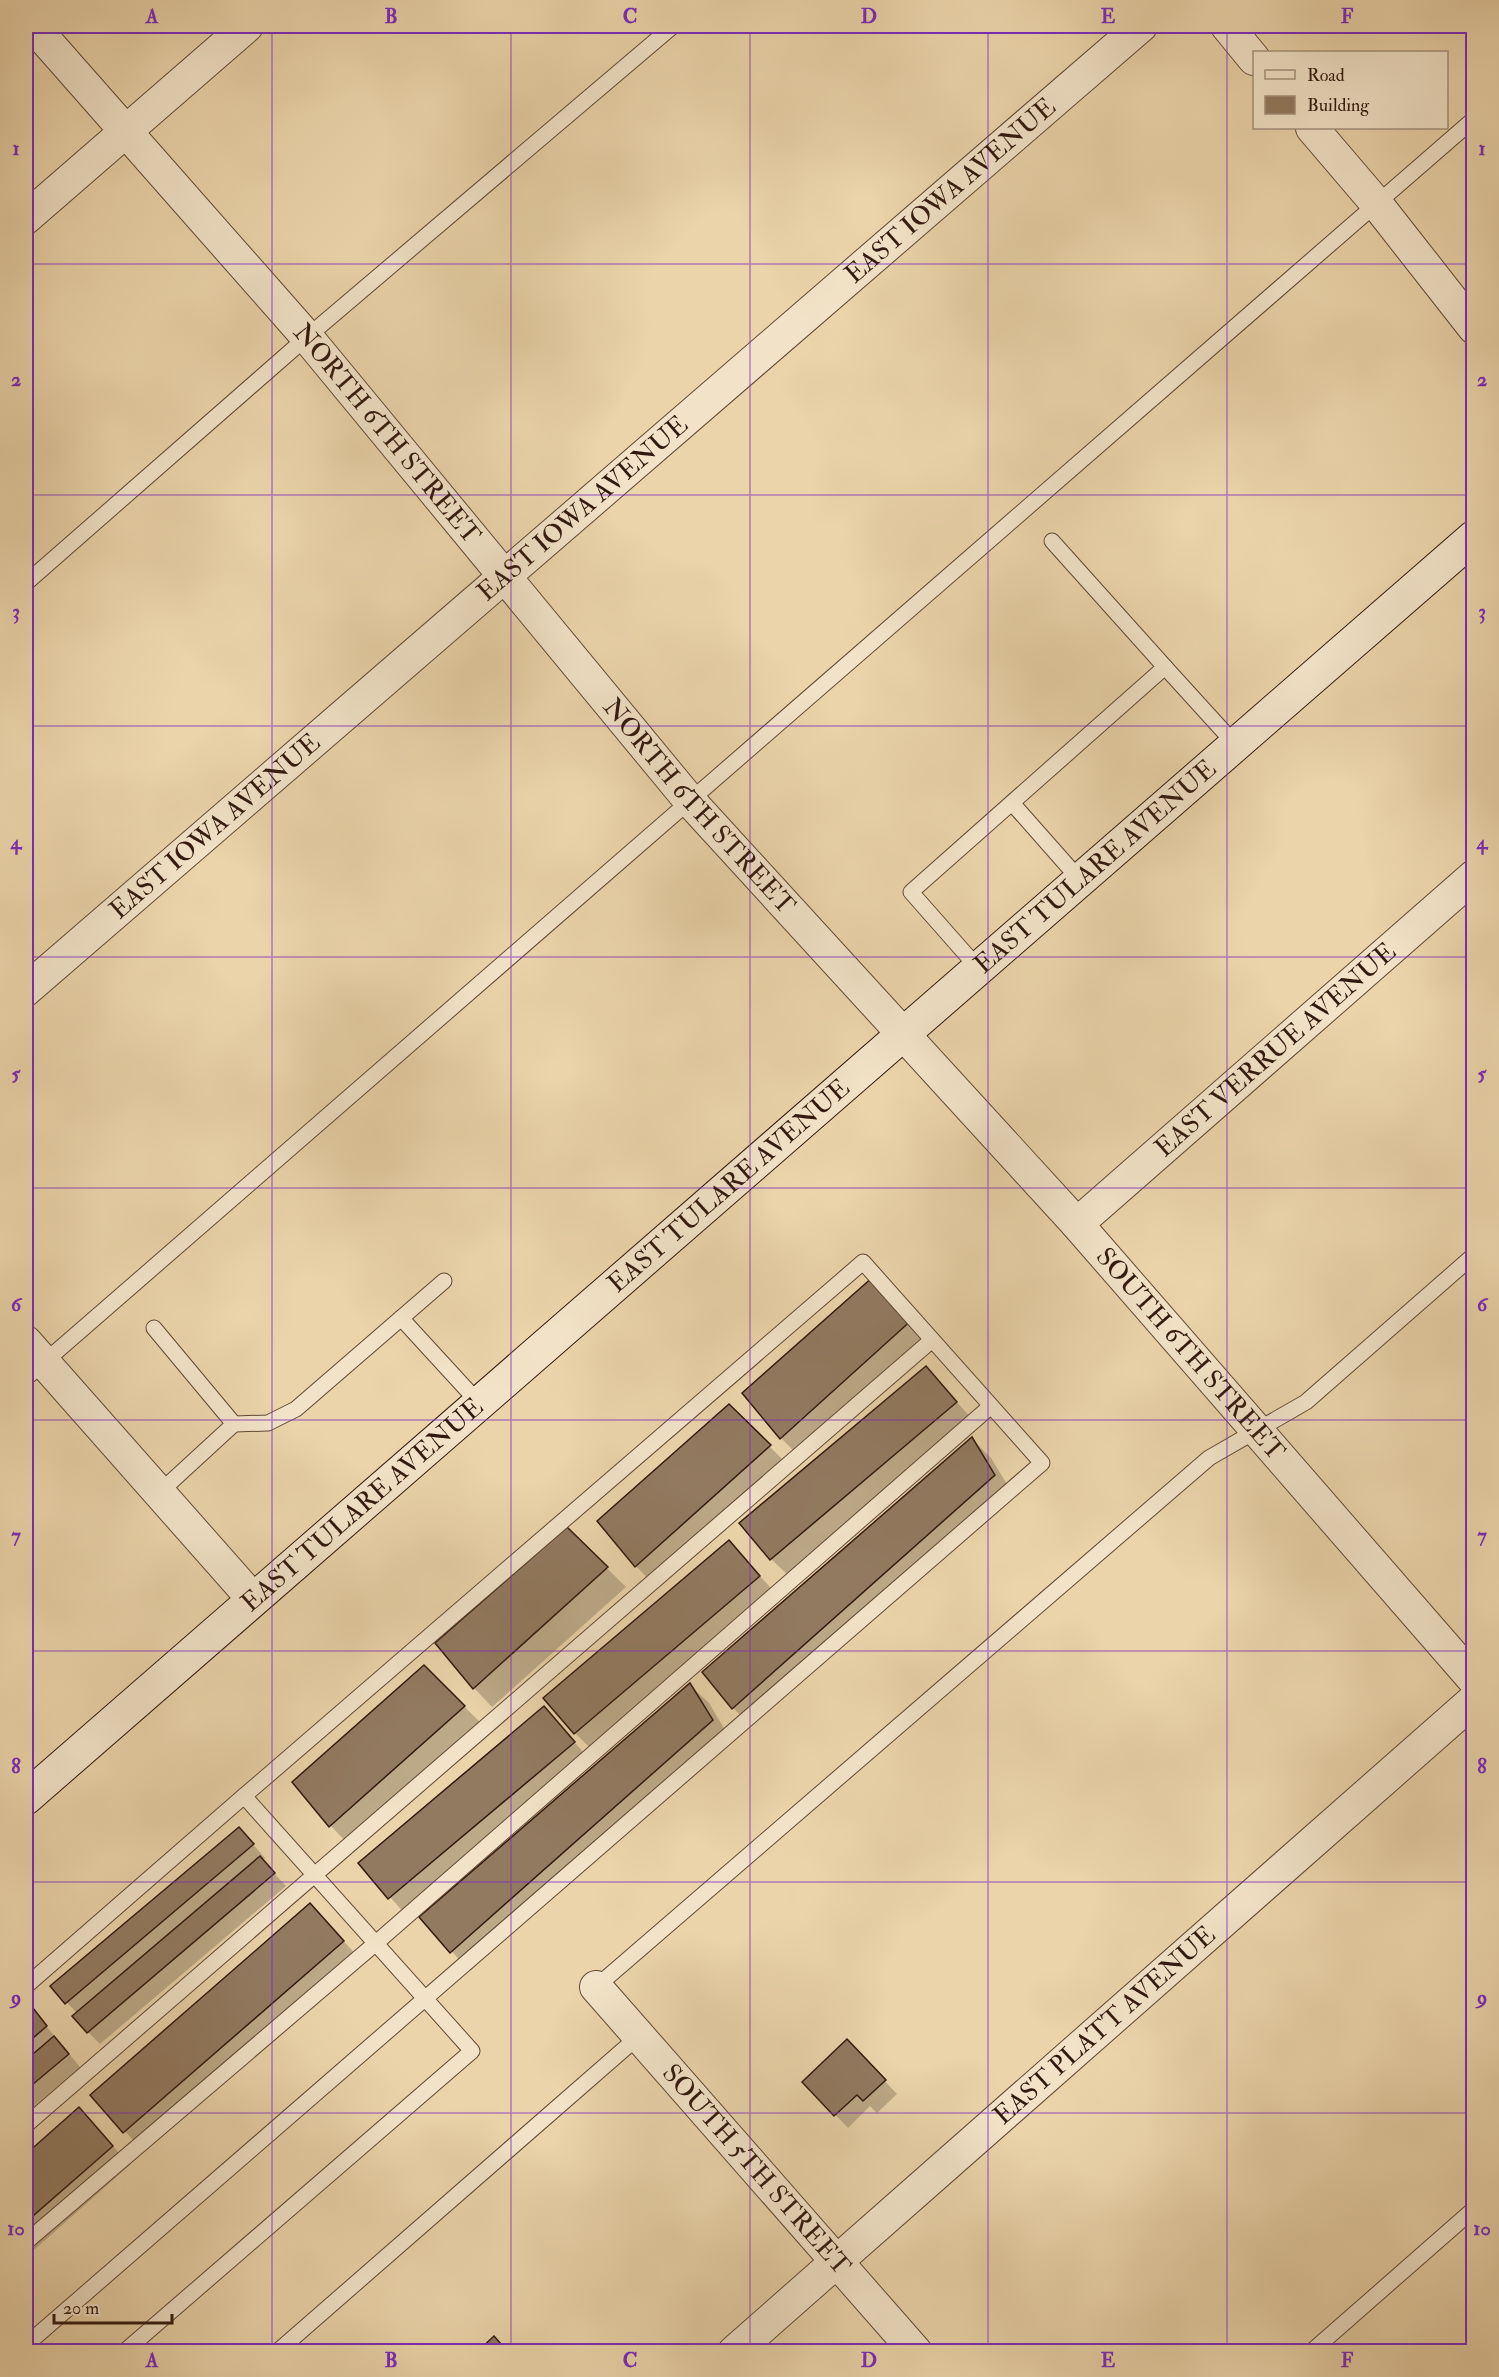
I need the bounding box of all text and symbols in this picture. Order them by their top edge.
text: A [145,4,159,29]
text: B [384,4,398,29]
text: C [623,4,637,29]
text: D [861,4,877,29]
text: E [1101,4,1116,29]
text: F [1341,4,1354,29]
legend [1253,51,1448,129]
text: Road [1307,64,1345,87]
street label: EAST IOWA AVENUE [839,91,1062,291]
text: Building [1307,94,1370,117]
text: 1 [12,136,20,161]
text: 1 [1478,136,1486,161]
street label: NORTH 6TH STREET [287,317,487,551]
text: 2 [11,367,21,392]
text: 2 [1477,367,1487,392]
street label: EAST IOWA AVENUE [471,409,695,608]
text: 3 [12,599,20,624]
text: 3 [1478,599,1486,624]
street label: NORTH 6TH STREET [596,692,802,921]
street label: EAST IOWA AVENUE [103,727,327,926]
street label: EAST TULARE AVENUE [968,753,1223,981]
text: 4 [10,830,23,855]
text: 4 [1476,830,1489,855]
street label: EAST VERRUE AVENUE [1148,936,1403,1164]
text: 5 [12,1061,22,1086]
text: 5 [1478,1061,1488,1086]
street label: EAST TULARE AVENUE [601,1072,856,1300]
street label: SOUTH 6TH STREET [1089,1241,1292,1467]
text: 6 [11,1292,23,1317]
text: 6 [1477,1292,1489,1317]
street label: EAST TULARE AVENUE [235,1391,490,1619]
text: 7 [11,1523,21,1548]
text: 7 [1477,1523,1487,1548]
text: 8 [11,1754,21,1779]
text: 8 [1477,1754,1487,1779]
street label: EAST PLATT AVENUE [987,1919,1222,2132]
text: 9 [9,1985,21,2010]
text: 9 [1475,1985,1487,2010]
street label: SOUTH 5TH STREET [655,2058,857,2282]
text: 10 [7,2216,25,2241]
text: 10 [1473,2216,1491,2241]
scale bar [54,2287,172,2325]
text: 20 m [63,2297,99,2320]
text: A [145,2348,159,2373]
text: B [384,2348,398,2373]
text: C [623,2348,637,2373]
text: D [861,2348,877,2373]
text: E [1101,2348,1116,2373]
text: F [1341,2348,1354,2373]

